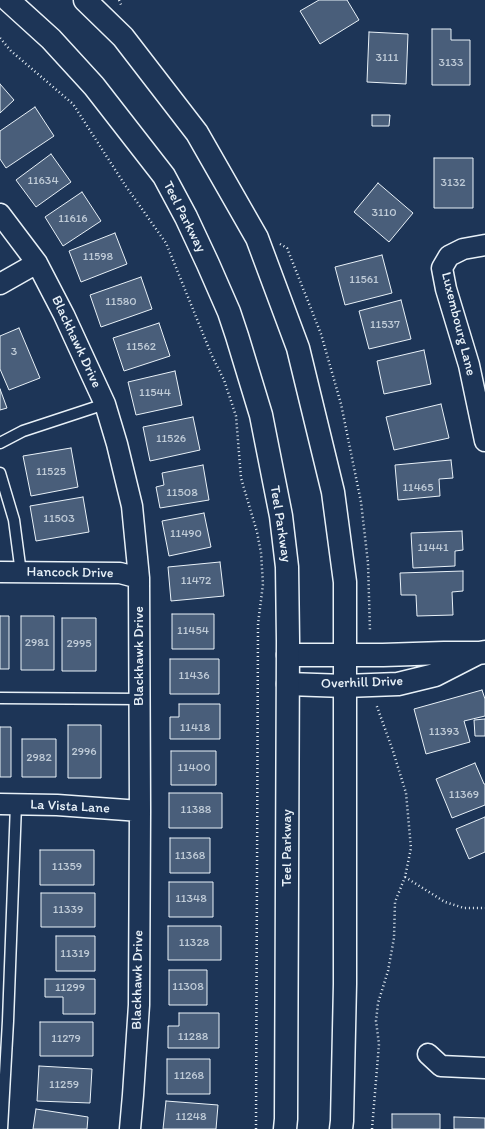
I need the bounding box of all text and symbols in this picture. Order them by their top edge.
house number: 3111 [375,51,399,65]
house number: 3133 [438,56,464,70]
house number: 11634 [27,174,59,188]
house number: 3132 [441,176,465,190]
street label: Teel Parkway [159,179,209,255]
house number: 3110 [371,206,397,220]
house number: 11616 [58,212,88,226]
house number: 11598 [83,250,113,264]
street label: Luxembourg Lane [437,270,479,378]
house number: 11561 [349,273,379,287]
street label: Blackhawk Drive [47,293,105,391]
house number: 11580 [105,295,137,309]
house number: 11537 [370,318,400,332]
house number: 11562 [126,340,156,354]
house number: 3 [11,345,17,359]
house number: 11544 [139,386,171,400]
house number: 11526 [156,432,186,446]
house number: 11525 [36,465,66,479]
house number: 11465 [403,481,433,495]
street label: Teel Parkway [266,484,294,564]
house number: 11508 [166,486,198,500]
house number: 11503 [43,512,75,526]
house number: 11490 [170,527,202,541]
house number: 11441 [417,541,449,555]
street label: Hancock Drive [26,564,114,582]
house number: 11472 [181,574,211,588]
street label: Blackhawk Drive [131,606,147,706]
house number: 11454 [177,624,209,638]
house number: 2981 [25,636,49,650]
house number: 2995 [66,637,92,651]
house number: 11436 [178,669,210,683]
street label: Overhill Drive [321,673,403,693]
house number: 11418 [180,721,210,735]
house number: 11393 [429,725,459,739]
house number: 2996 [71,745,97,759]
house number: 2982 [26,751,52,765]
house number: 11400 [177,761,211,775]
house number: 11369 [449,788,479,802]
street label: La Vista Lane [30,797,110,817]
house number: 11388 [181,803,211,817]
street label: Teel Parkway [279,809,295,887]
house number: 11368 [175,849,205,863]
house number: 11359 [52,860,82,874]
house number: 11348 [175,892,207,906]
house number: 11339 [53,903,83,917]
street label: Blackhawk Drive [129,930,147,1030]
house number: 11328 [179,936,209,950]
house number: 11319 [60,947,90,961]
house number: 11308 [172,980,204,994]
house number: 11299 [55,981,85,995]
house number: 11288 [178,1030,208,1044]
house number: 11279 [51,1032,81,1046]
house number: 11268 [174,1069,204,1083]
house number: 11259 [49,1078,79,1092]
house number: 11248 [175,1110,207,1124]

